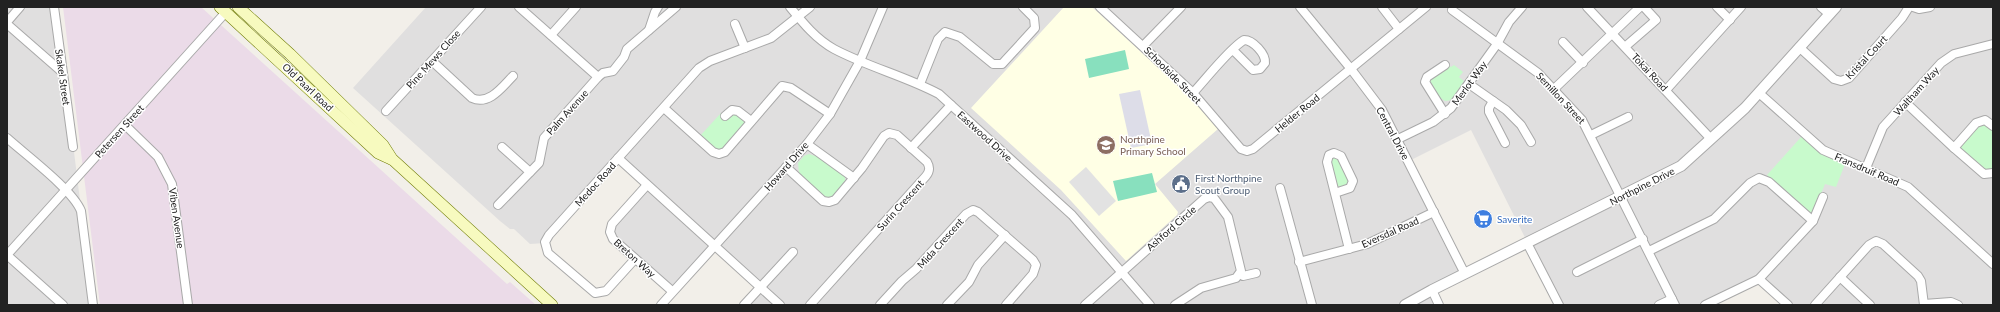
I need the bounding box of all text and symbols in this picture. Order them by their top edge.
street label: Pine Mews Close [403,27,463,91]
street label: Kristal Court [1843,32,1890,81]
street label: Schoolside Street [1142,44,1204,106]
street label: Skakel Street [53,48,73,106]
street label: Tokai Road [1629,51,1671,93]
street label: Merlot Way [1449,58,1490,107]
street label: Old Paarl Road [280,60,336,114]
street label: Waltham Way [1891,63,1942,118]
street label: Semillon Street [1534,70,1588,127]
street label: Palm Avenue [544,87,590,137]
street label: Helder Road [1272,91,1322,135]
street label: Petersen Street [92,102,146,160]
street label: Central Drive [1374,104,1412,162]
street label: Eastwood Drive [955,108,1015,164]
place label: Northpine Primary School [1120,133,1186,157]
school or university icon: Northpine Primary School [1095,134,1117,156]
street label: Howard Drive [761,139,811,193]
street label: Fransdruif Road [1833,150,1901,188]
street label: Medoc Road [572,159,618,209]
street label: Northpine Drive [1608,164,1676,208]
place label: First Northpine Scout Group [1195,172,1262,196]
public building icon: First Northpine Scout Group [1170,173,1192,195]
street label: Surin Crescent [874,177,926,233]
street label: Viben Avenue [167,187,187,249]
street label: Ashford Circle [1144,203,1198,253]
supermarket icon: Saverite [1472,208,1494,230]
place label: Saverite [1497,213,1532,225]
street label: Eversdal Road [1359,214,1421,250]
street label: Mida Crescent [914,215,966,271]
street label: Breton Way [612,236,659,280]

